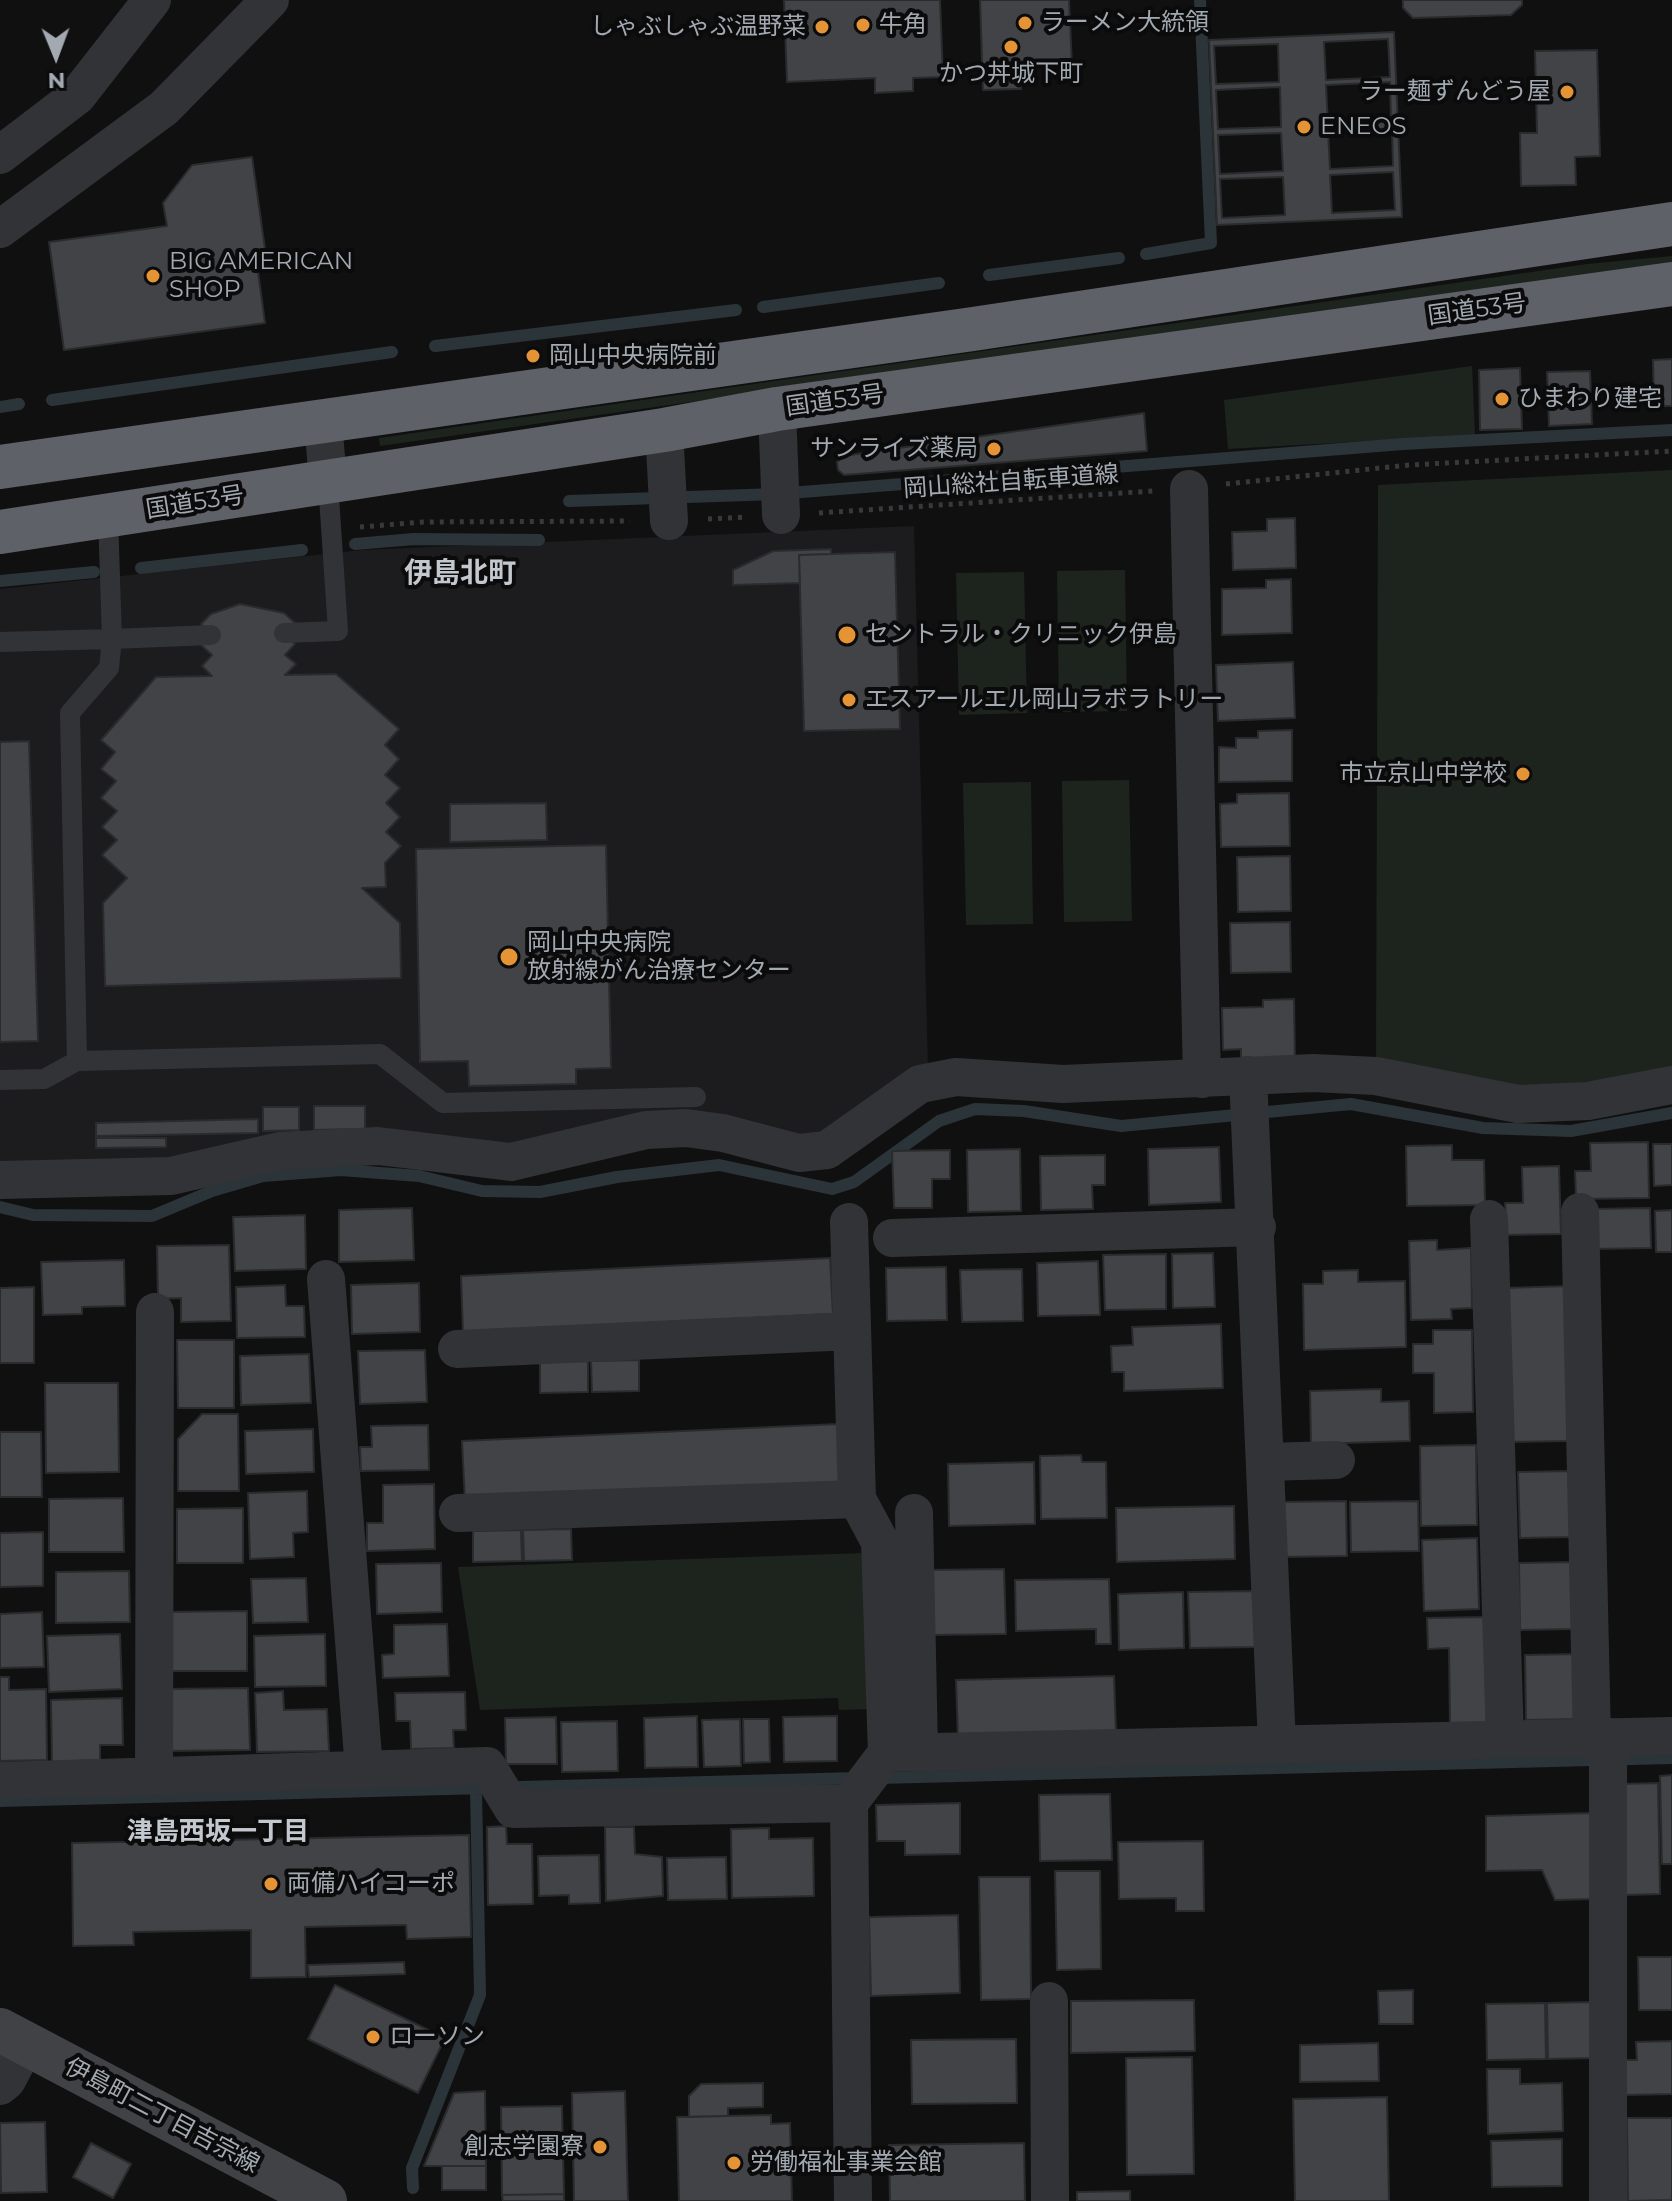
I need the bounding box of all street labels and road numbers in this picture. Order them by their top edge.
street label: 国道53号 [1426,289,1528,331]
street label: 国道53号 [784,380,886,422]
street label: 岡山総社自転車道線 [902,460,1120,504]
street label: 国道53号 [144,481,246,525]
street label: 伊島町二丁目吉宗線 [60,2053,264,2179]

